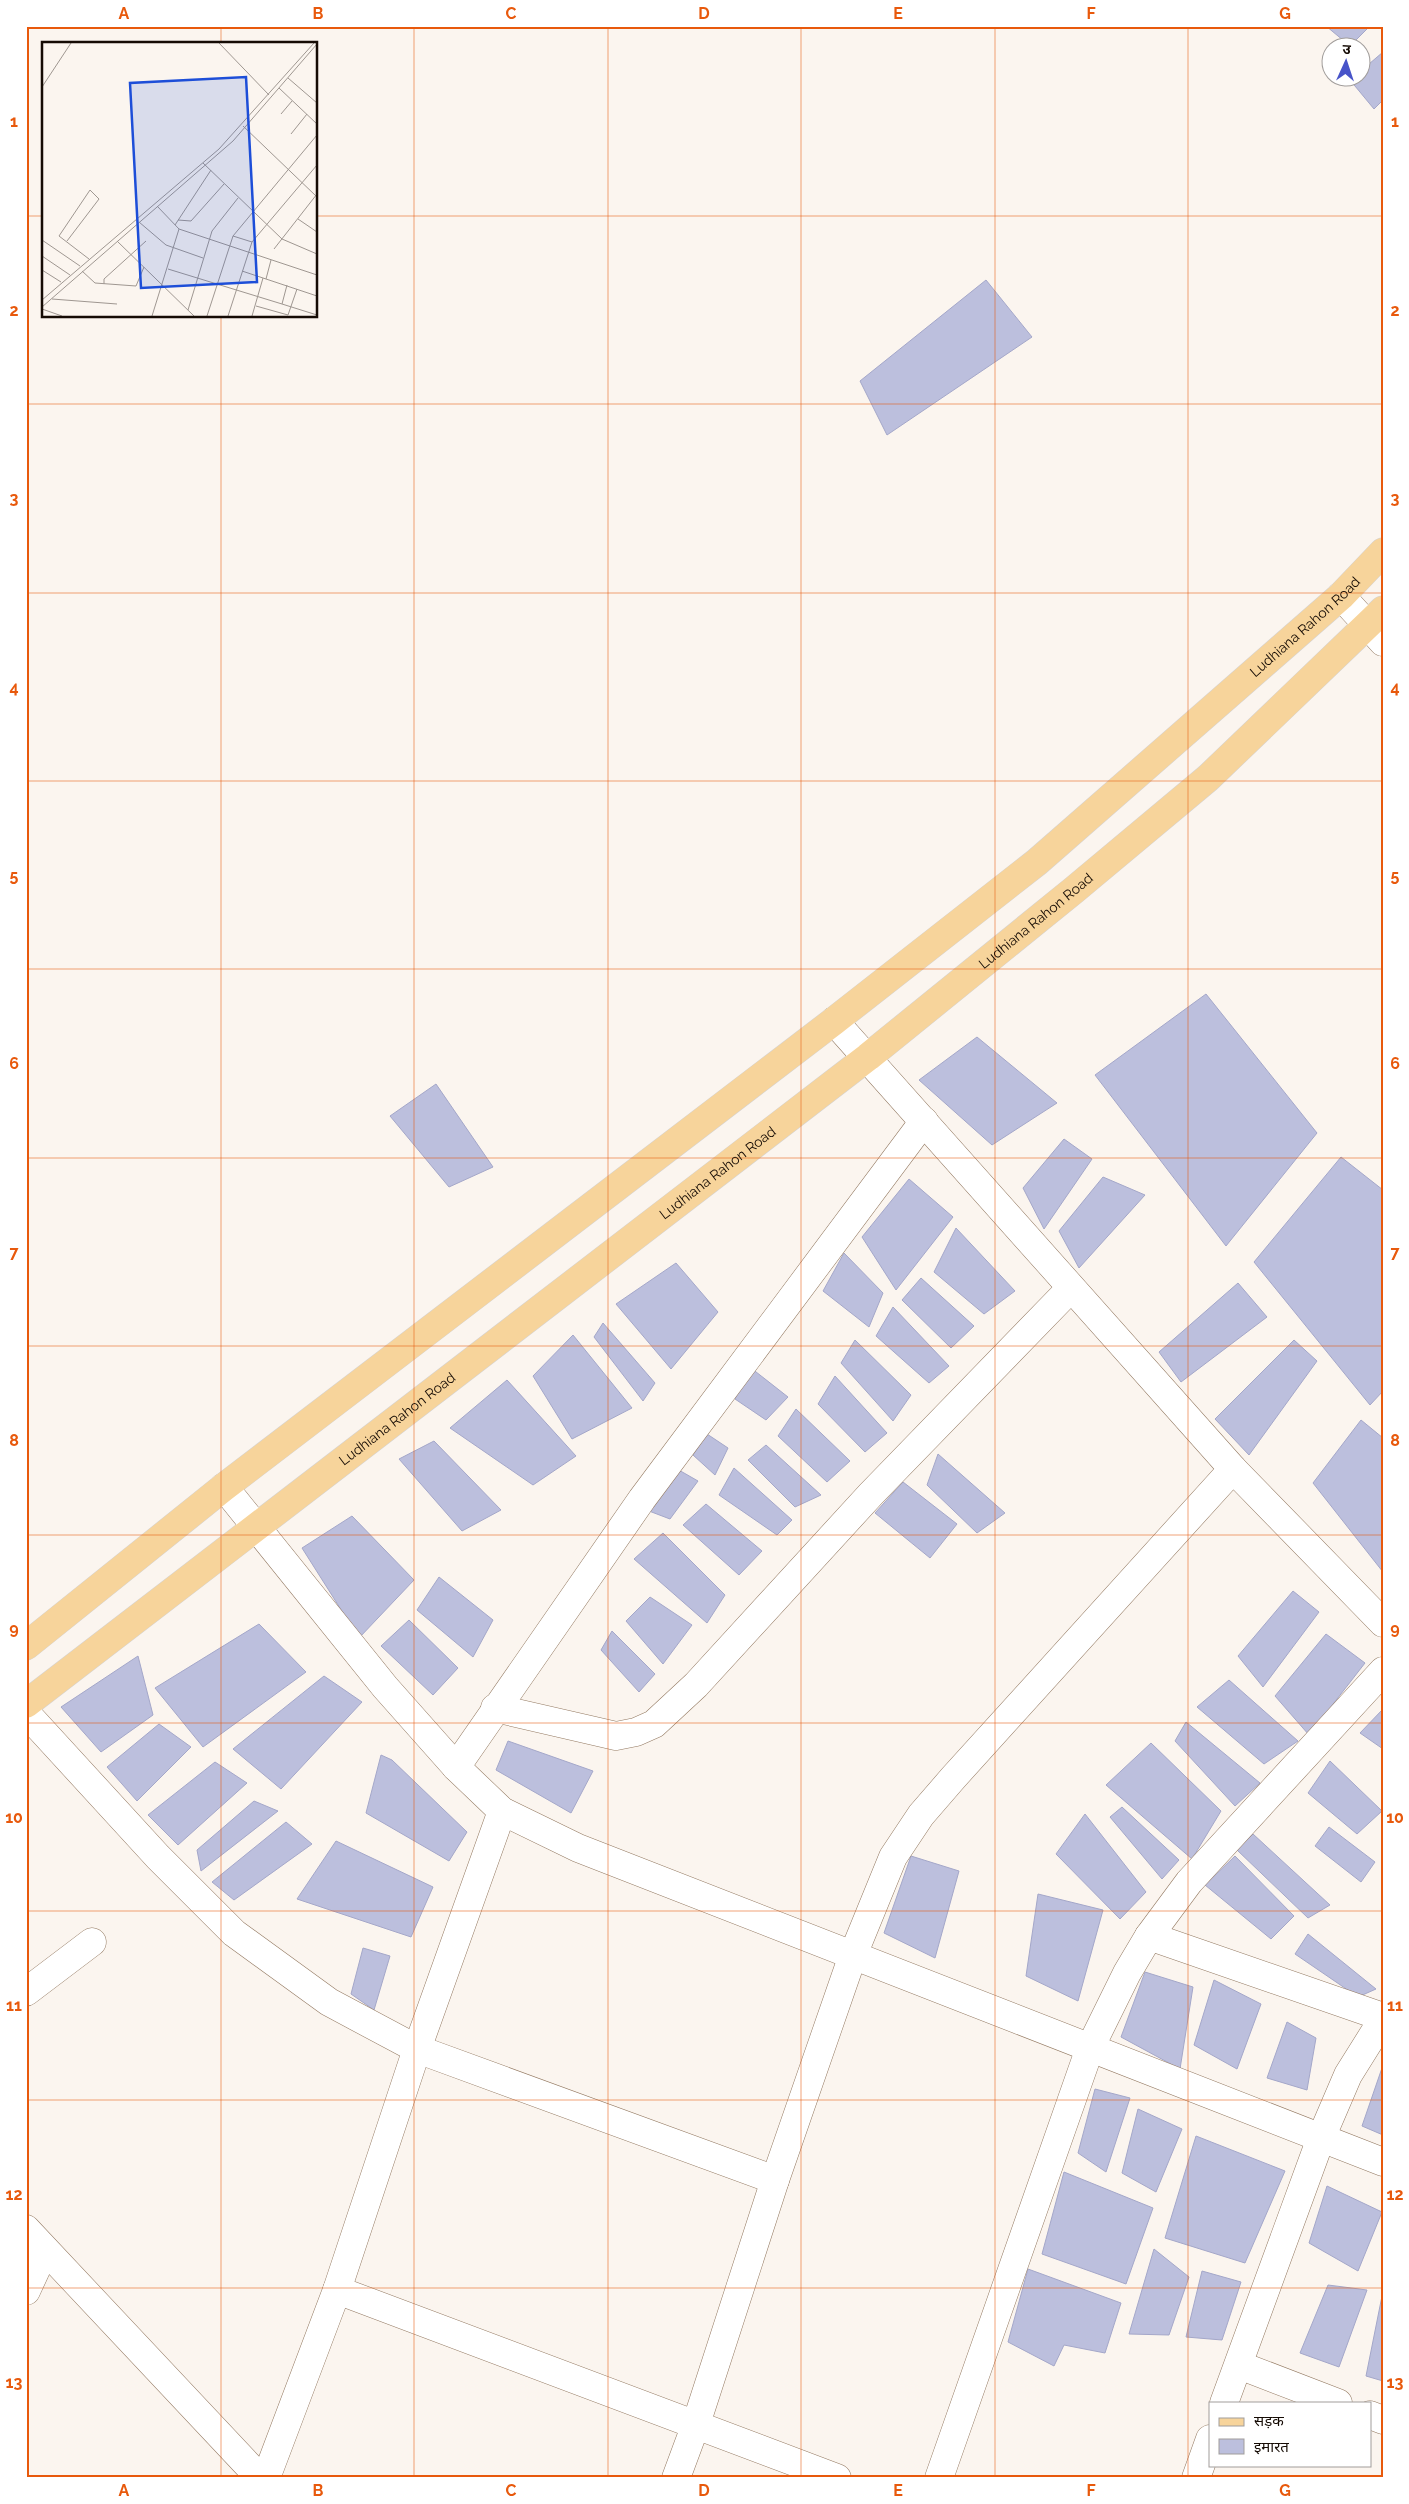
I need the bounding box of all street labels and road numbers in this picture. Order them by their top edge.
street label: Ludhiana Rahon Road [1247,573,1363,680]
street label: Ludhiana Rahon Road [976,870,1096,972]
street label: Ludhiana Rahon Road [656,1123,779,1222]
street label: Ludhiana Rahon Road [336,1369,458,1468]

